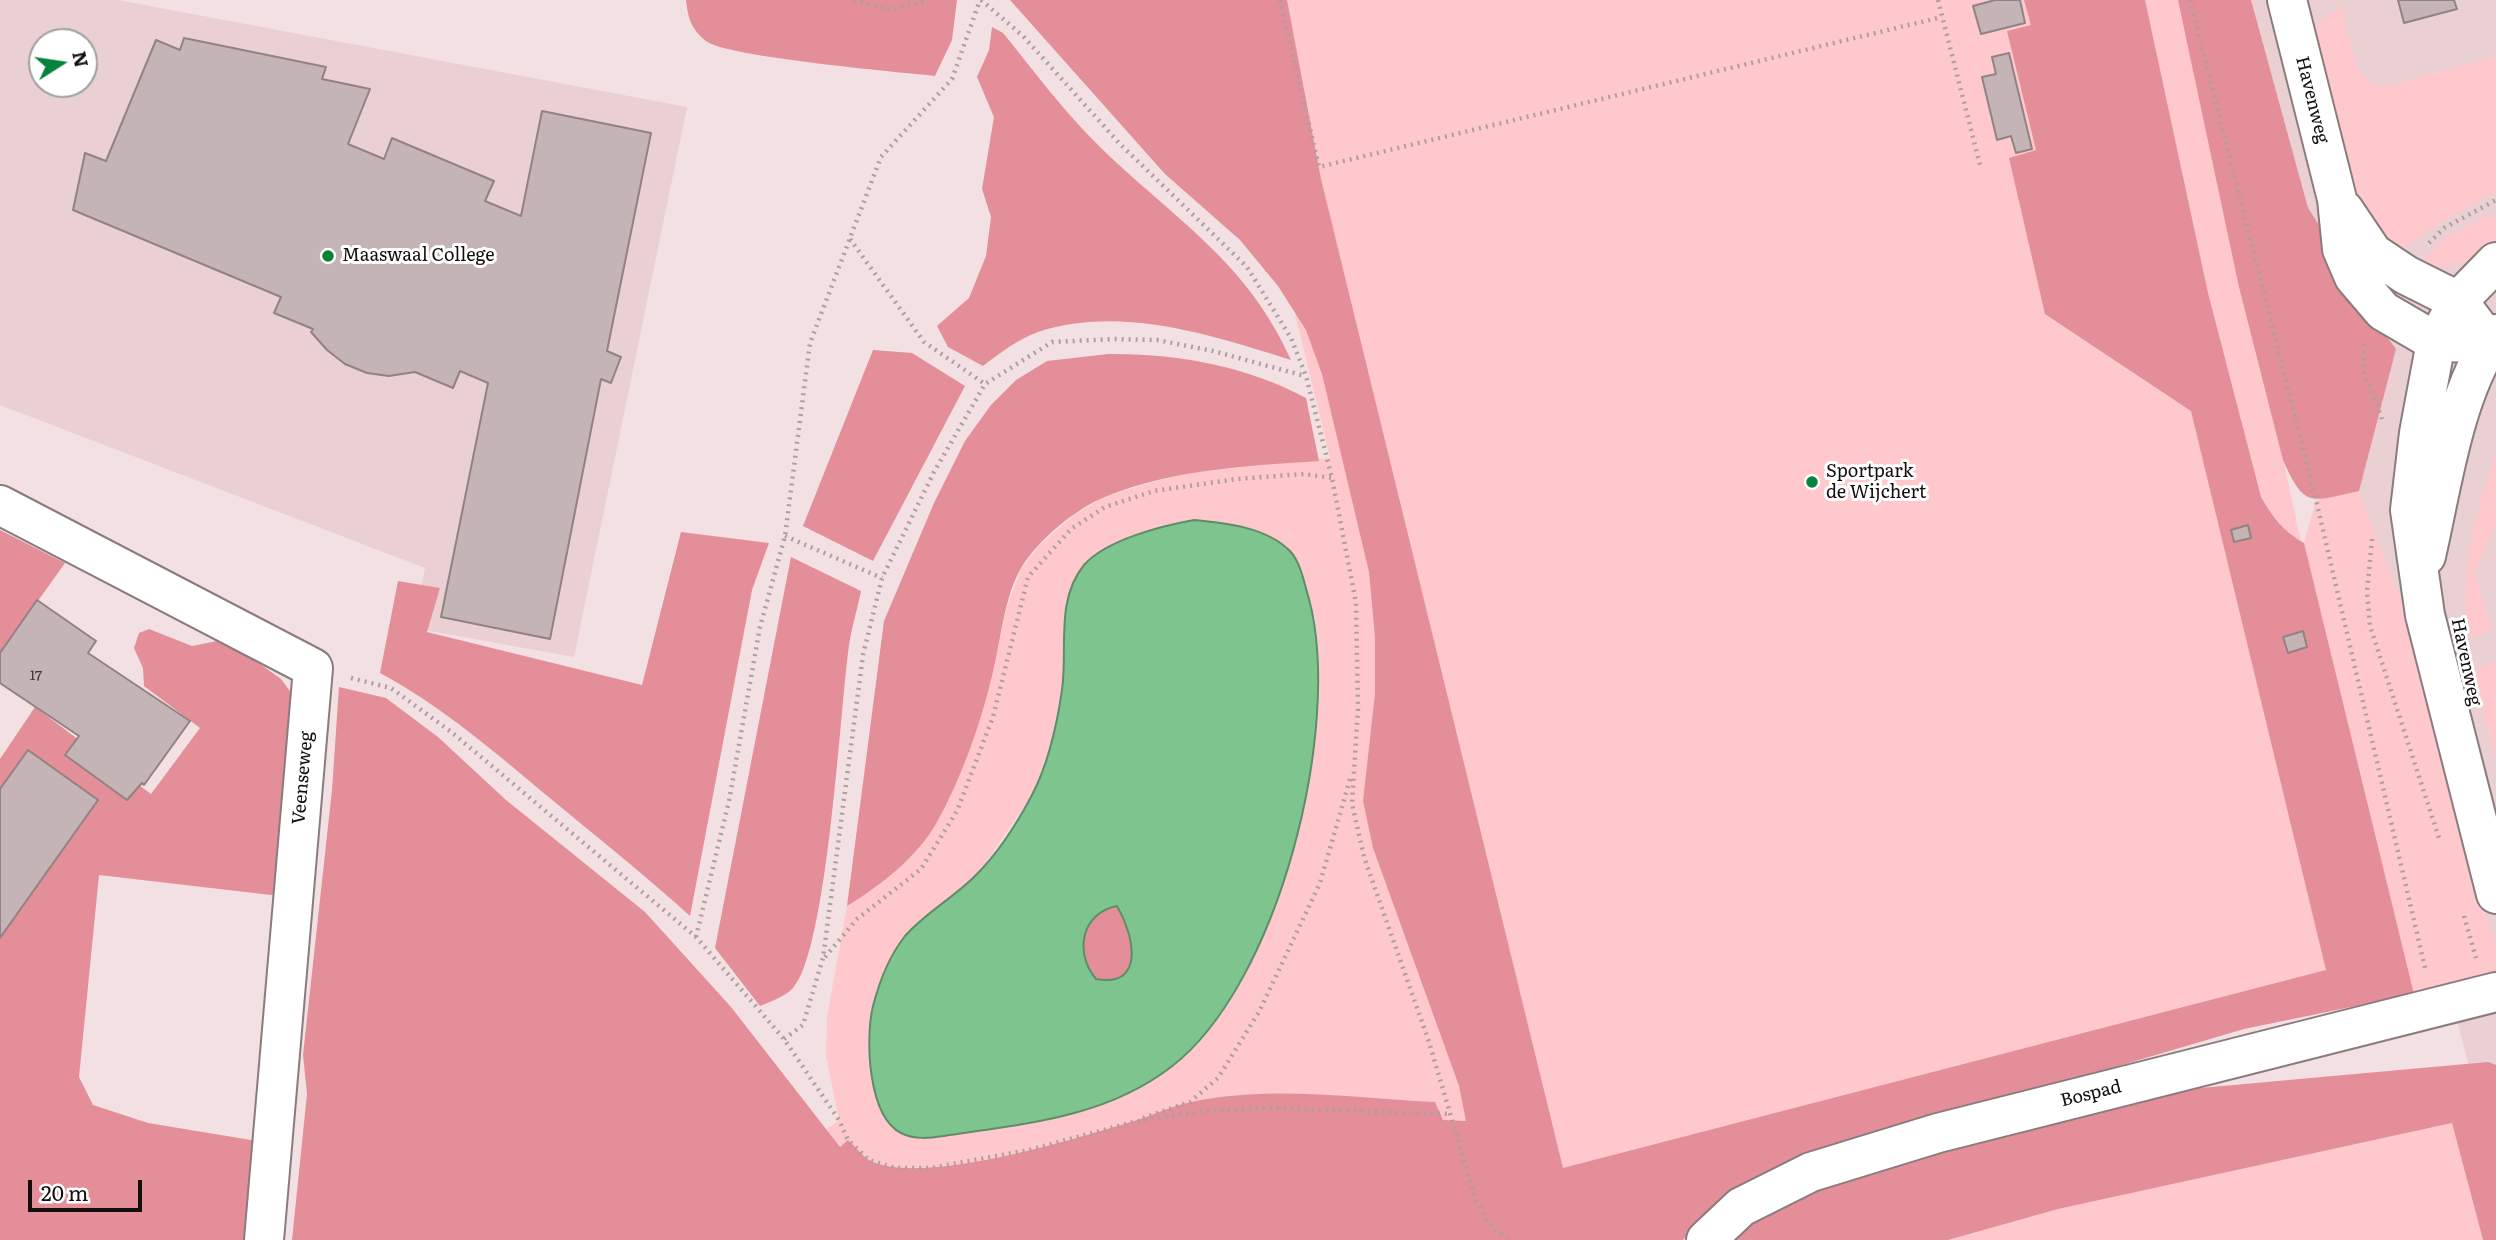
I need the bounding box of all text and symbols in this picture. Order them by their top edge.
north arrow [28,28,98,98]
text: N [66,48,97,70]
street label: Havenweg [2291,54,2333,146]
place label: Maaswaal College [342,245,494,267]
marker: Maaswaal College [320,248,336,264]
place label: Sportpark de Wijchert [1826,461,1926,504]
marker: Sportpark de Wijchert [1804,474,1820,490]
street label: Havenweg [2446,616,2486,708]
house number: 17 [30,668,42,684]
street label: Veenseweg [288,730,318,826]
street label: Bospad [2058,1076,2124,1112]
scale bar [32,1166,145,1210]
text: 20 m [41,1176,88,1207]

